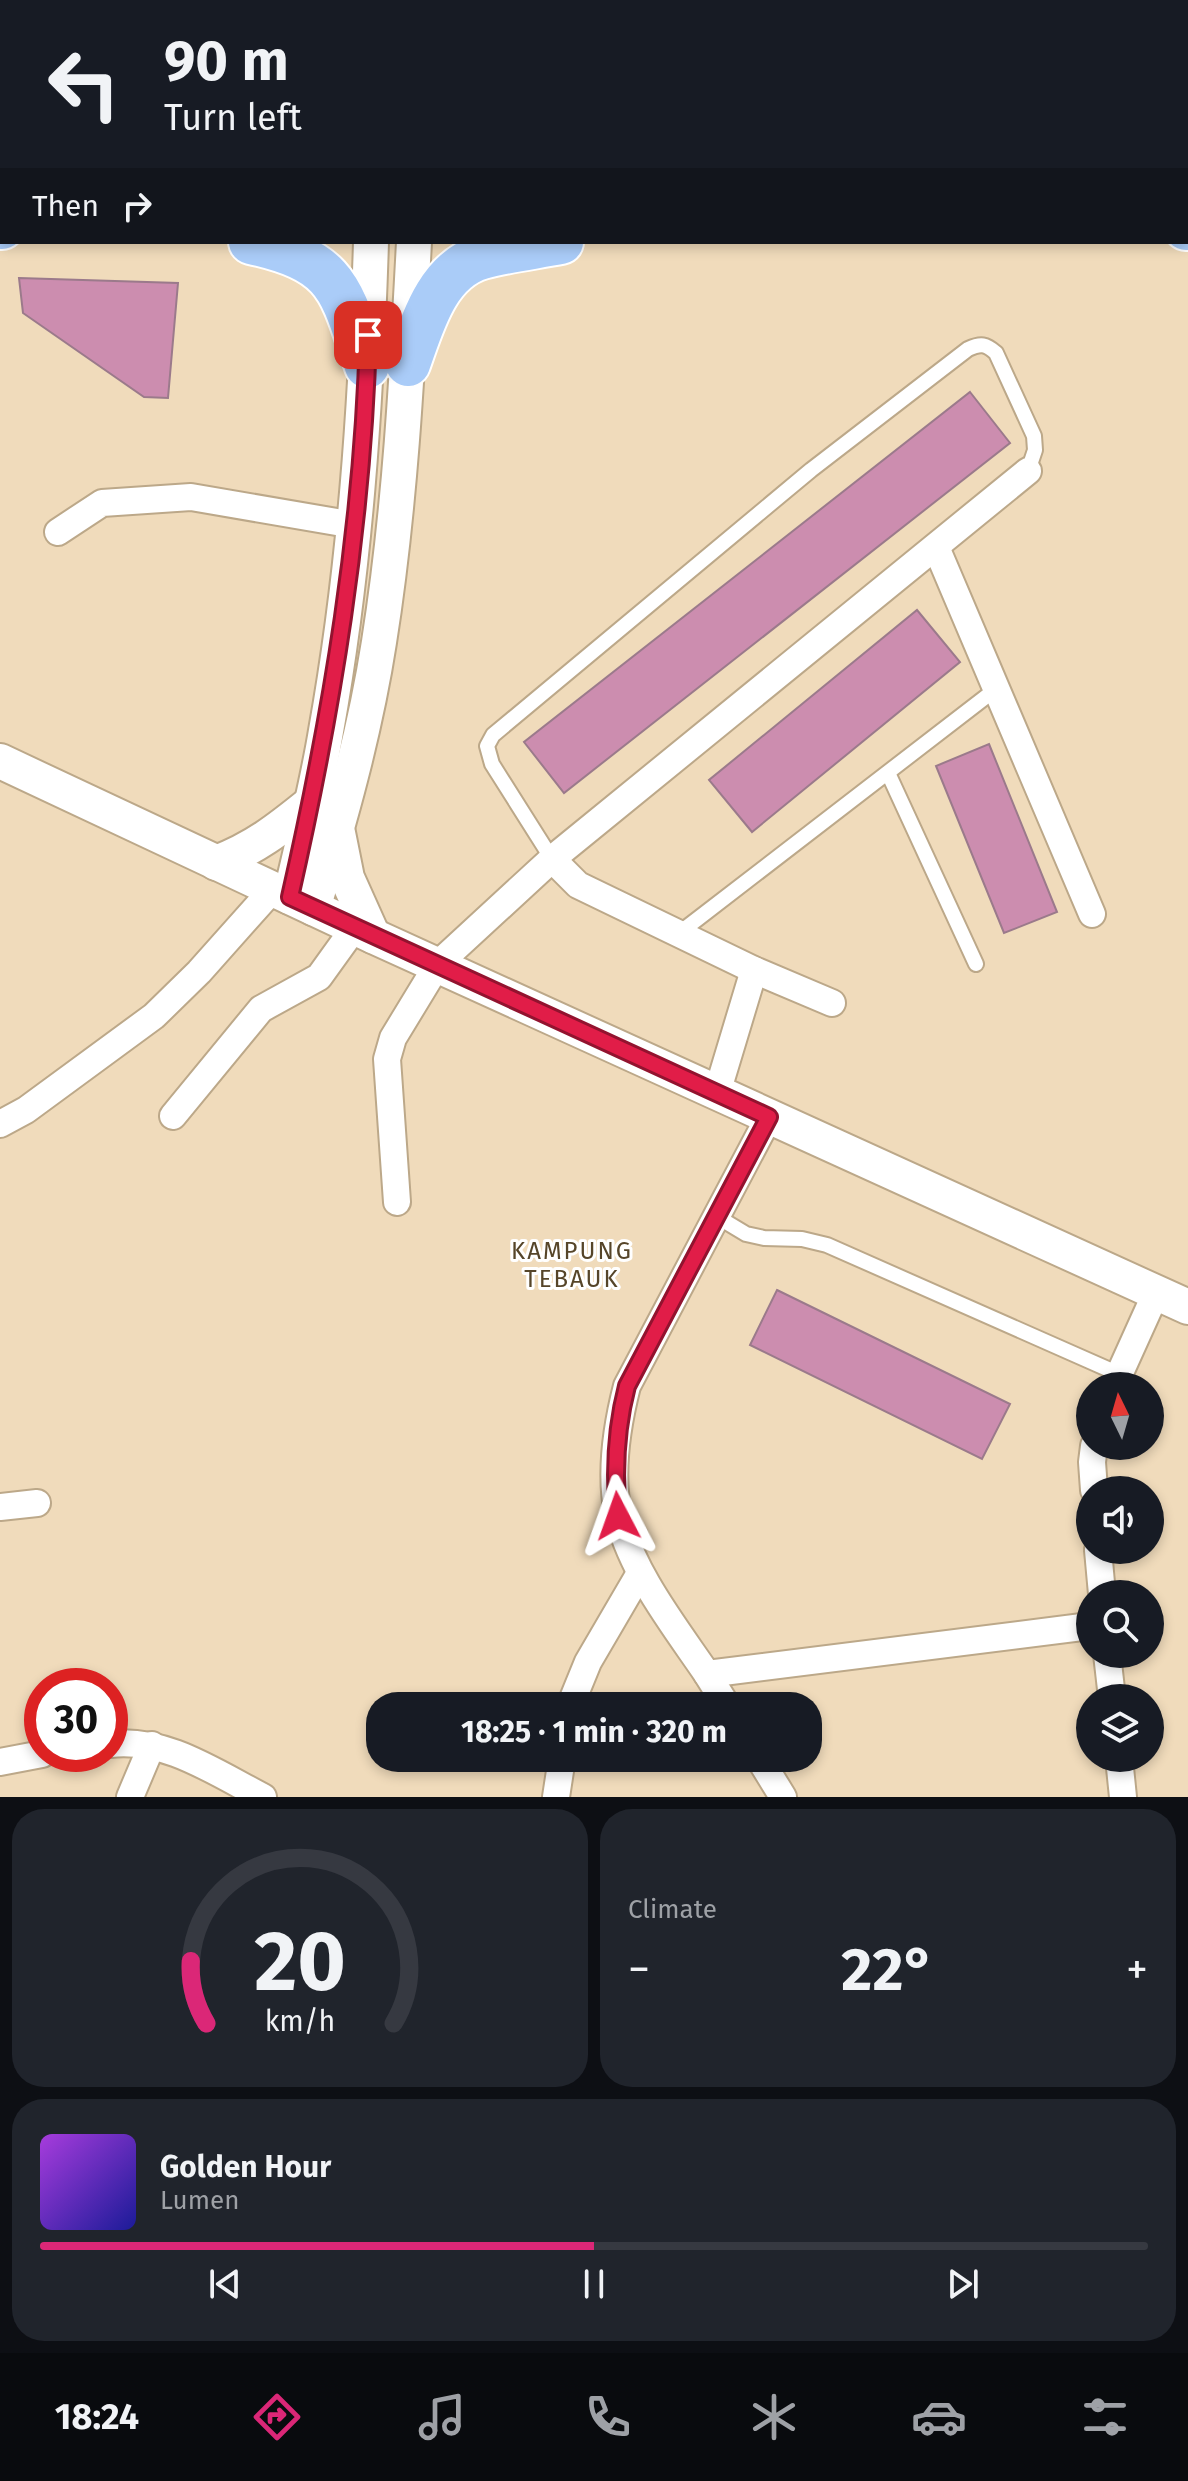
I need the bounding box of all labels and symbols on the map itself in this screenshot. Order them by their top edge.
pin [334,301,402,369]
district label: KAMPUNG TEBAUK [511,1237,633,1293]
north arrow [1076,1372,1164,1460]
position arrow [576,1474,660,1558]
speed limit sign: 30 [24,1668,128,1772]

